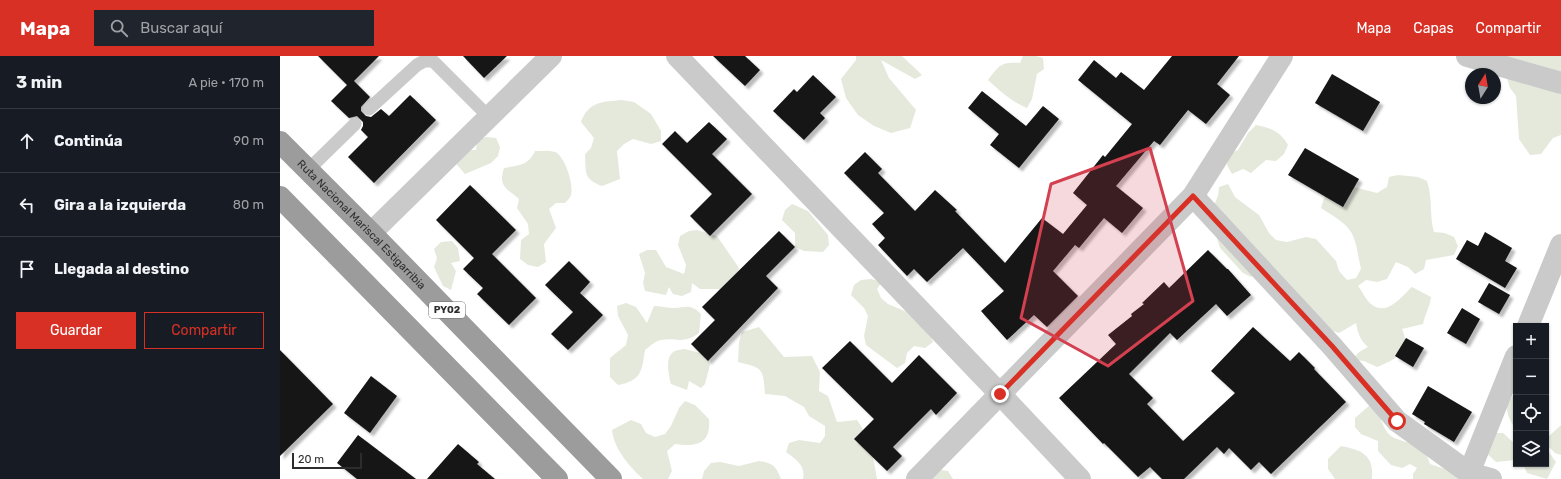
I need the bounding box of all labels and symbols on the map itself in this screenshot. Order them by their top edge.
north arrow [1465,68,1501,104]
street label: Ruta Nacional Mariscal Estigarribia [295,157,429,292]
road number: PY02 [429,302,465,318]
route end [991,385,1009,403]
route start [1388,412,1406,430]
scale bar [292,451,362,470]

